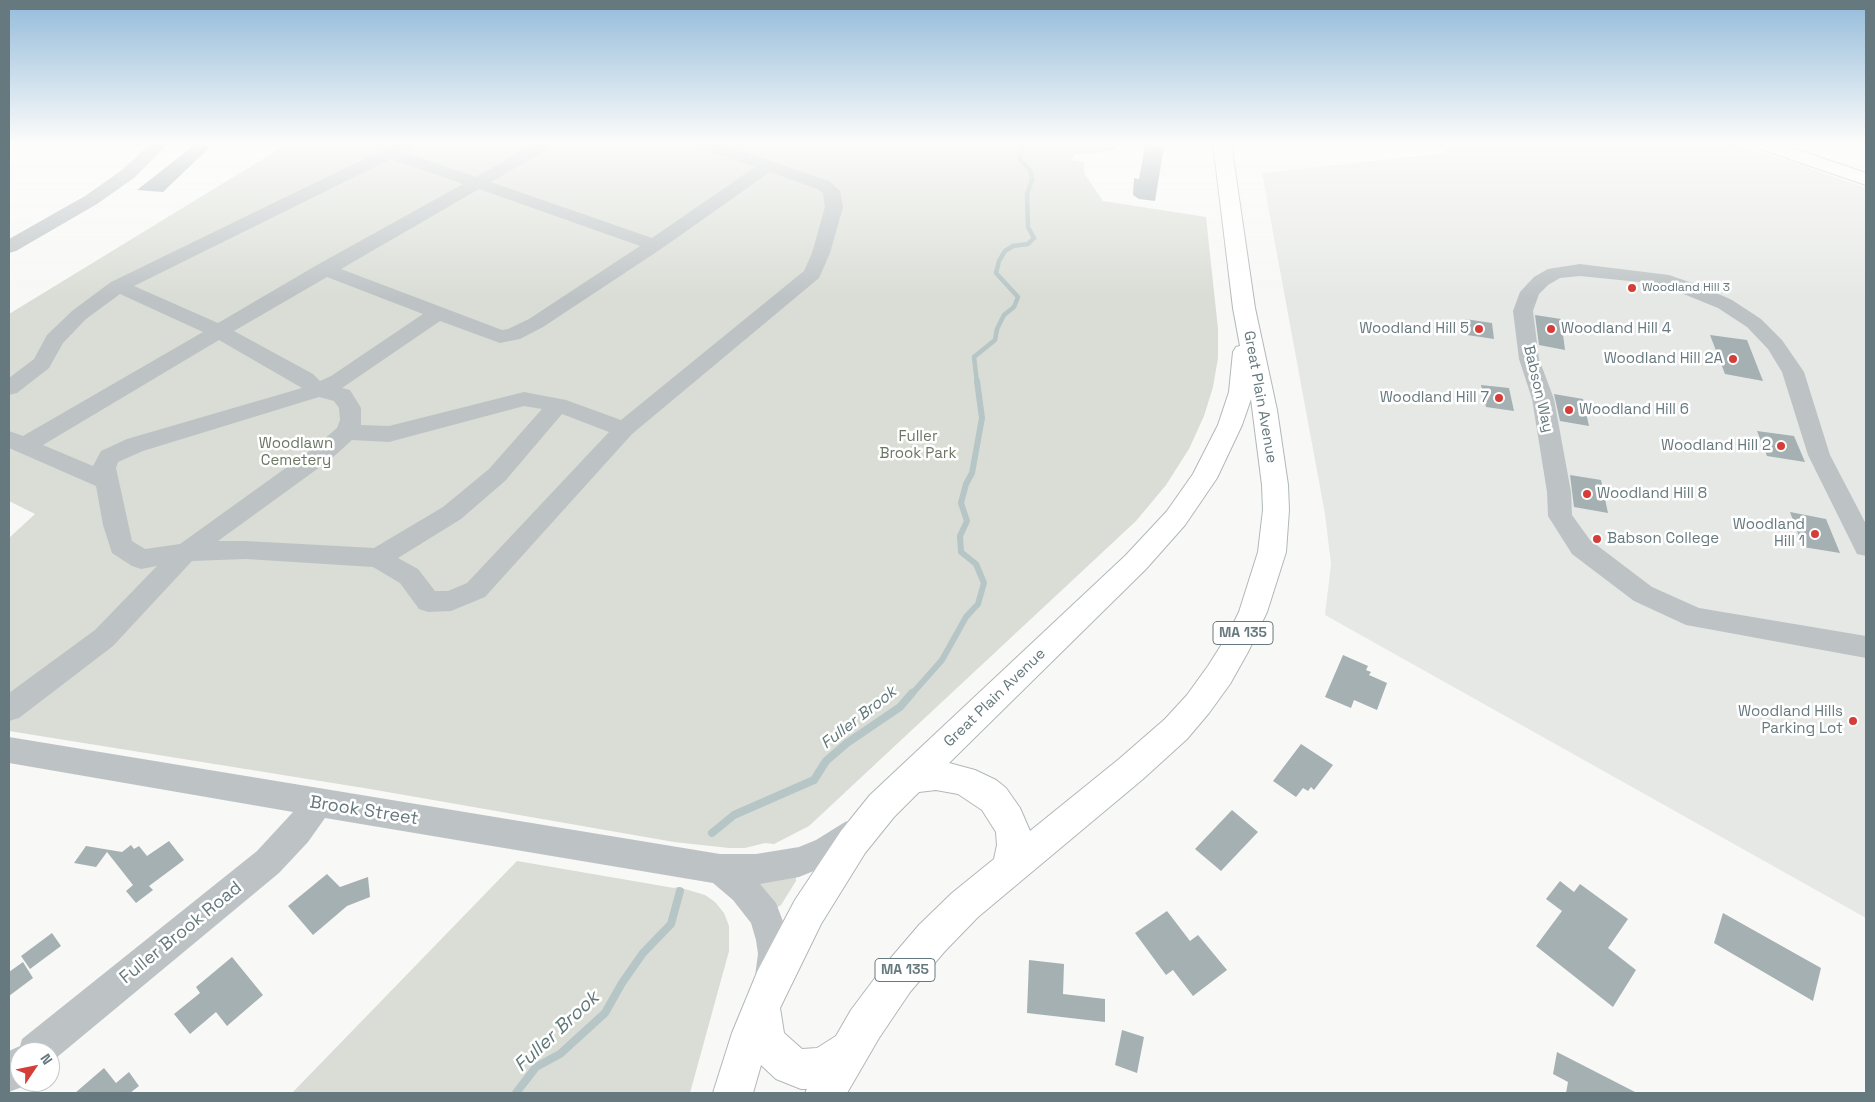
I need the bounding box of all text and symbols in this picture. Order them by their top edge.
place label: Woodland Hill 3 [1642,281,1730,295]
marker: Woodland Hill 3 [1626,282,1638,294]
place label: Woodland Hill 5 [1359,320,1469,338]
place label: Woodland Hill 4 [1561,320,1671,338]
marker: Woodland Hill 5 [1473,323,1485,335]
marker: Woodland Hill 4 [1545,323,1557,335]
street label: Great Plain Avenue [1239,329,1281,465]
street label: Babson Way [1519,344,1557,434]
place label: Woodland Hill 2A [1604,350,1723,368]
marker: Woodland Hill 2A [1727,353,1739,365]
place label: Woodland Hill 7 [1380,389,1489,407]
marker: Woodland Hill 7 [1493,392,1505,404]
place label: Woodland Hill 6 [1579,401,1689,419]
marker: Woodland Hill 6 [1563,404,1575,416]
park label: Fuller Brook Park [880,428,956,463]
park label: Woodlawn Cemetery [259,435,333,470]
place label: Woodland Hill 2 [1661,437,1771,455]
marker: Woodland Hill 2 [1775,440,1787,452]
place label: Woodland Hill 8 [1597,485,1707,503]
marker: Woodland Hill 8 [1581,488,1593,500]
place label: Woodland Hill 1 [1733,516,1805,551]
marker: Woodland Hill 1 [1809,528,1821,540]
place label: Babson College [1607,530,1719,548]
marker: Babson College [1591,533,1603,545]
road number: MA 135 [1213,622,1273,644]
street label: Great Plain Avenue [941,645,1049,751]
water label: Fuller Brook [817,683,901,753]
place label: Woodland Hills Parking Lot [1738,703,1843,738]
marker: Woodland Hills Parking Lot [1847,715,1859,727]
street label: Brook Street [308,792,420,830]
street label: Fuller Brook Road [116,877,246,989]
road number: MA 135 [875,958,935,982]
water label: Fuller Brook [510,987,604,1077]
north arrow [10,1042,60,1092]
text: N [37,1050,57,1068]

